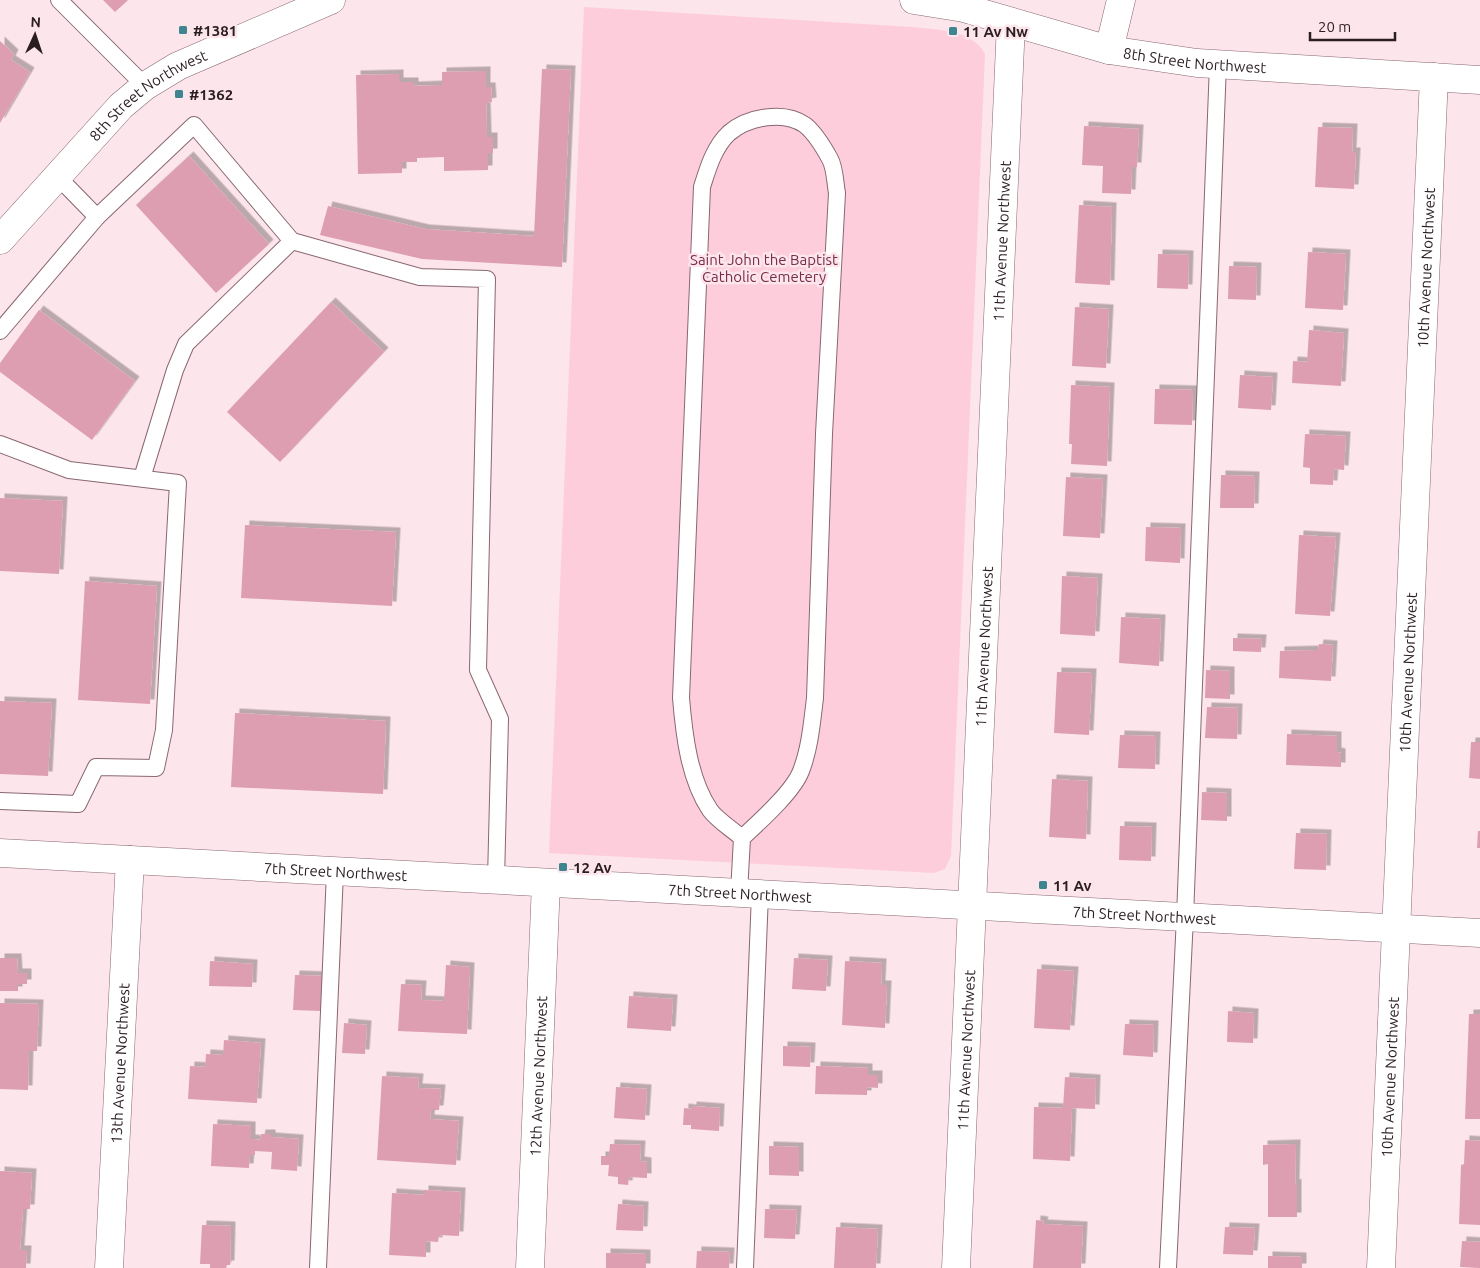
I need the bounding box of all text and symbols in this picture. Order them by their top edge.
north arrow [10,10,60,60]
scale bar [1310,10,1395,42]
text: N [30,14,41,30]
text: 20 m [1318,18,1351,35]
place label: #1381 [193,22,237,39]
place label: 11 Av Nw [963,23,1028,40]
marker: #1381 [177,24,189,36]
marker: 11 Av Nw [947,25,959,37]
street label: 8th Street Northwest [1122,44,1267,76]
street label: 8th Street Northwest [86,46,209,144]
place label: #1362 [189,86,233,103]
marker: #1362 [173,88,185,100]
street label: 11th Avenue Northwest [989,160,1013,322]
street label: 10th Avenue Northwest [1413,187,1438,349]
park label: Saint John the Baptist Catholic Cemetery [690,251,838,285]
street label: 11th Avenue Northwest [971,566,995,727]
street label: 10th Avenue Northwest [1395,592,1420,753]
street label: 7th Street Northwest [263,859,408,884]
place label: 12 Av [573,859,612,876]
marker: 12 Av [557,861,569,873]
place label: 11 Av [1053,877,1092,894]
marker: 11 Av [1037,879,1049,891]
street label: 7th Street Northwest [668,881,812,905]
street label: 7th Street Northwest [1072,902,1217,927]
street label: 11th Avenue Northwest [954,969,978,1131]
street label: 13th Avenue Northwest [107,982,132,1144]
street label: 12th Avenue Northwest [526,995,550,1157]
street label: 10th Avenue Northwest [1377,996,1402,1158]

